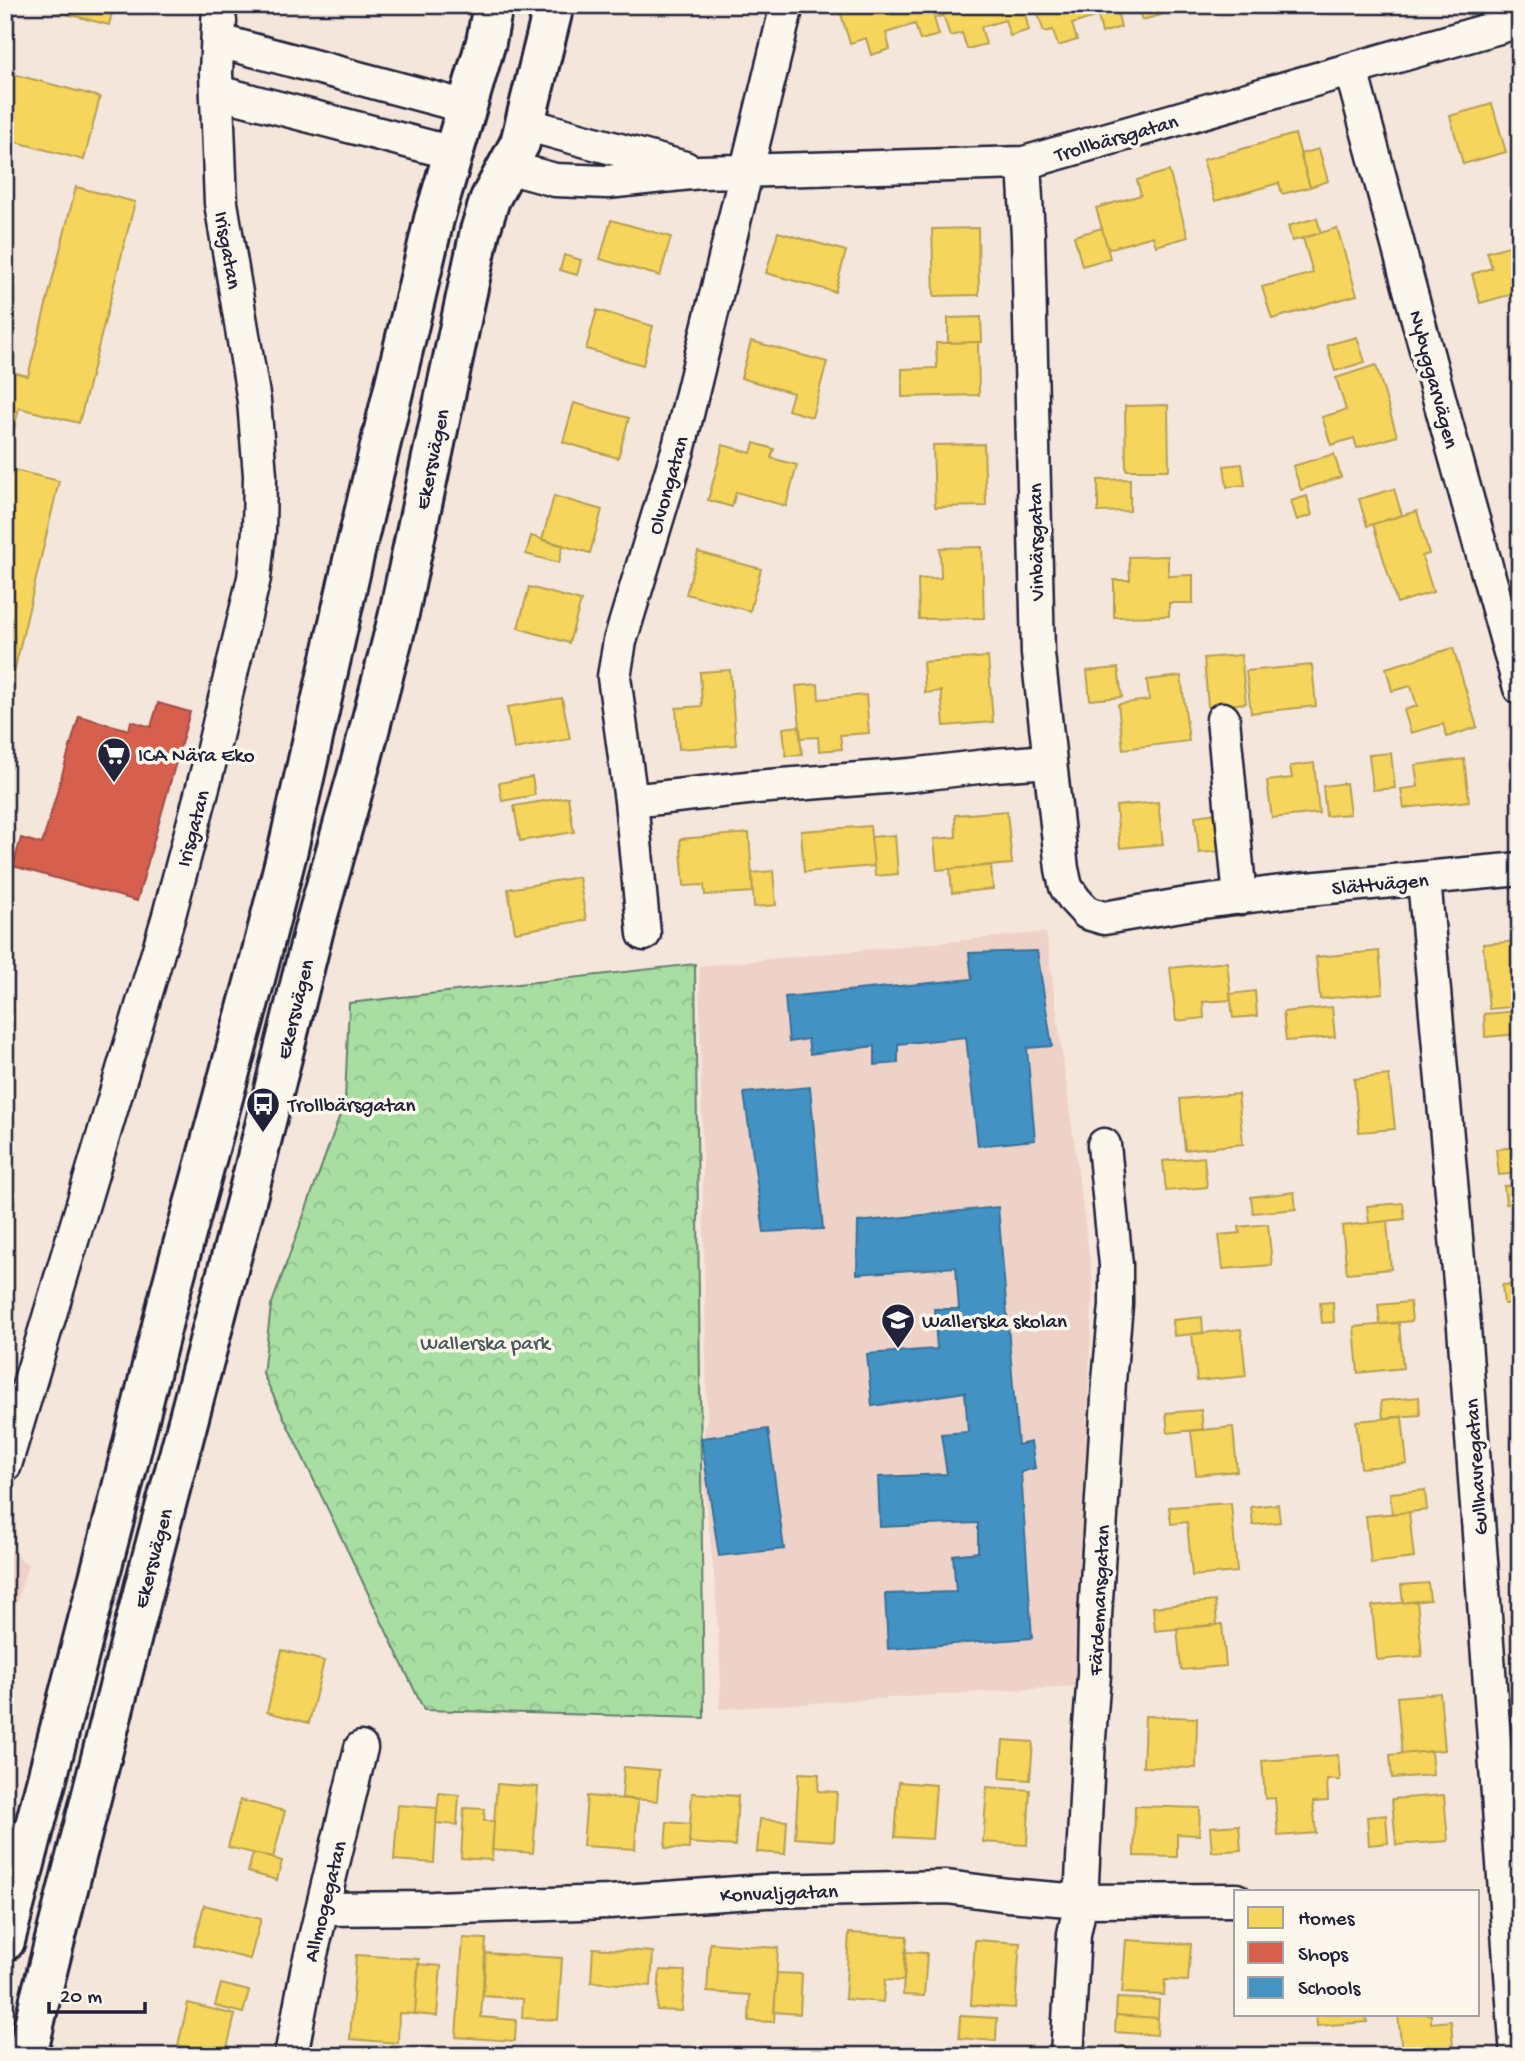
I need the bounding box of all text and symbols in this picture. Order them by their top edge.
street label: Trollbärsgatan [1051,111,1182,170]
street label: Irisgatan [206,210,245,291]
street label: Nybyggarvägen [1401,308,1462,452]
street label: Ekersvägen [412,407,457,512]
street label: Olvongatan [644,434,696,538]
street label: Vinbärsgatan [1025,483,1052,602]
supermarket icon: ICA Nära Eko [95,735,133,784]
place label: ICA Nära Eko [138,745,255,770]
street label: Irisgatan [173,788,218,870]
street label: Slättvägen [1331,870,1430,903]
street label: Ekersvägen [273,957,322,1062]
bus stop icon: Trollbärsgatan [244,1085,282,1134]
place label: Trollbärsgatan [287,1095,415,1120]
school or university icon: Wallerska skolan [879,1301,917,1350]
place label: Wallerska skolan [922,1311,1067,1336]
park label: Wallerska park [420,1333,552,1358]
street label: Gullhavregatan [1461,1398,1496,1536]
street label: Ekersvägen [130,1506,181,1611]
street label: Färdemansgatan [1085,1524,1118,1677]
street label: Allmogegatan [300,1839,355,1965]
street label: Konvaljgatan [720,1881,838,1910]
legend [1234,1890,1480,2016]
text: Homes [1298,1908,1356,1933]
text: Shops [1298,1944,1349,1969]
scale bar [49,1970,145,2014]
text: Schools [1298,1978,1362,2003]
text: 20 m [60,1986,102,2011]

